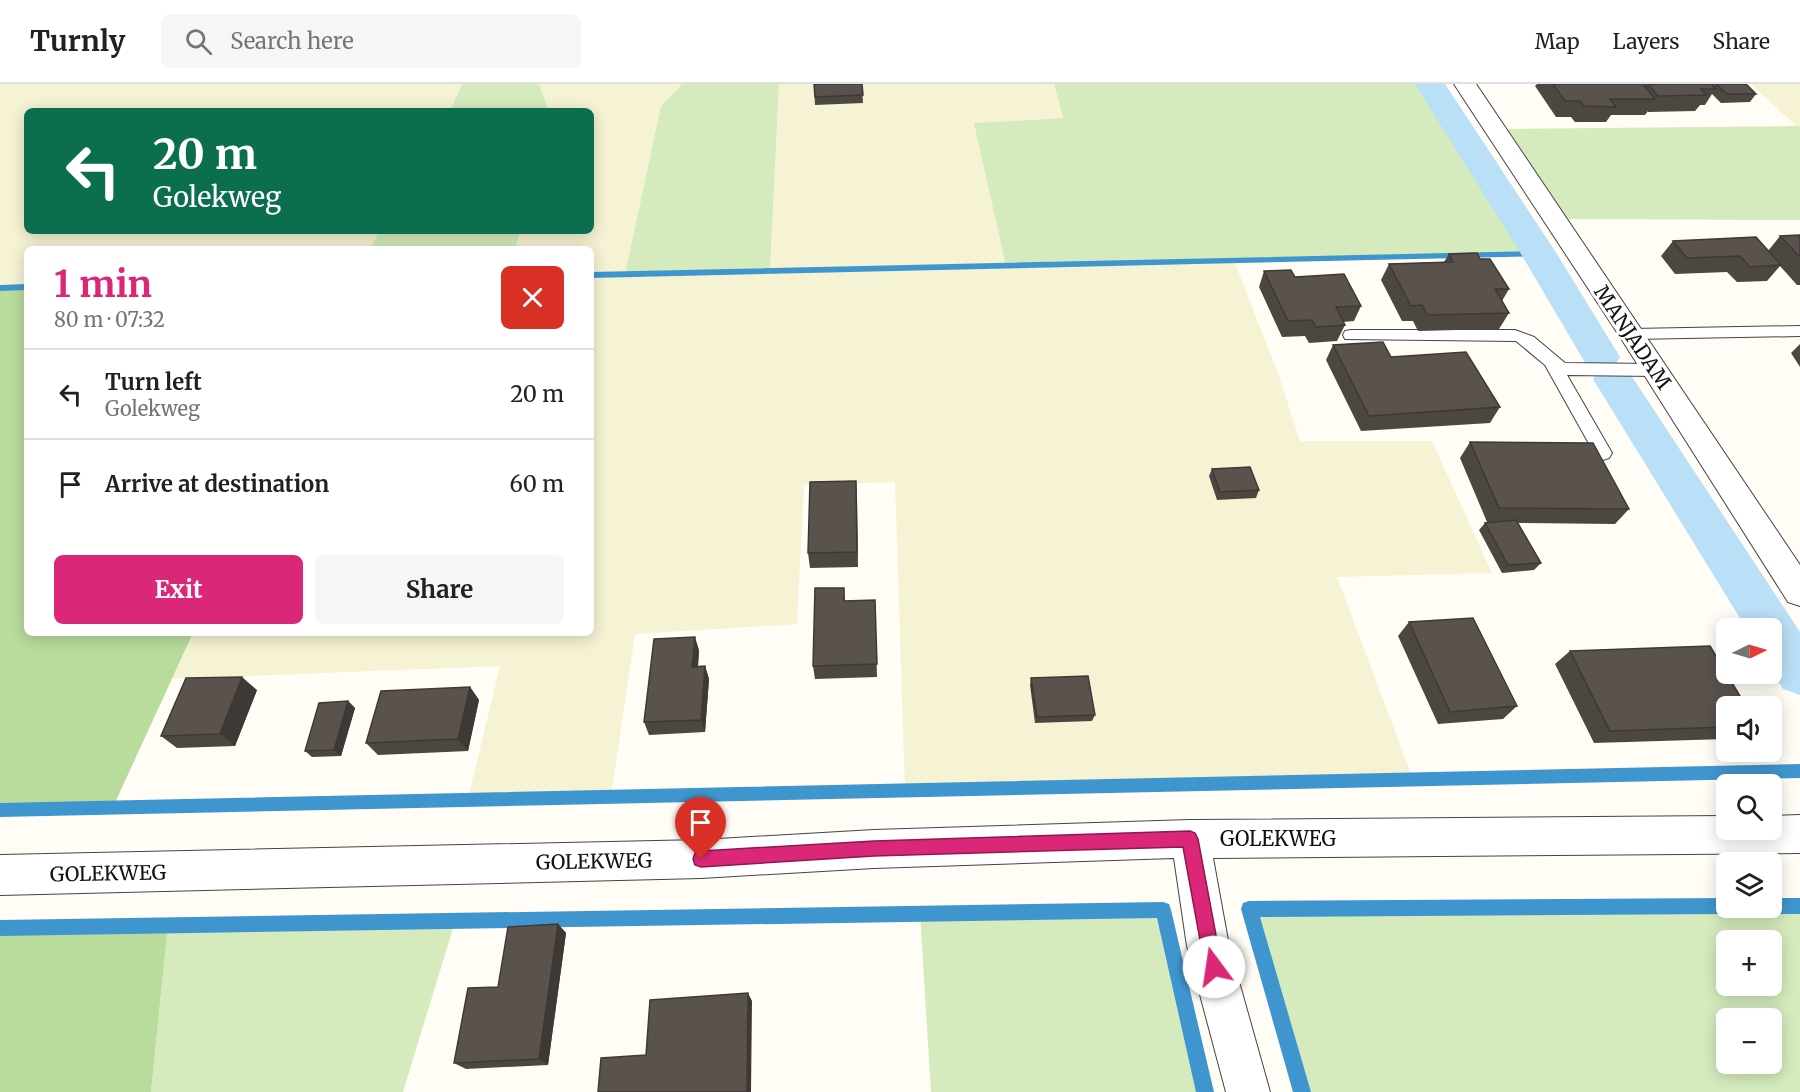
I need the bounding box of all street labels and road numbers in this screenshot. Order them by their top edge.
street label: MANJADAM [1589,280,1677,394]
street label: GOLEKWEG [1220,826,1337,851]
street label: GOLEKWEG [536,847,653,875]
street label: GOLEKWEG [50,859,167,887]

